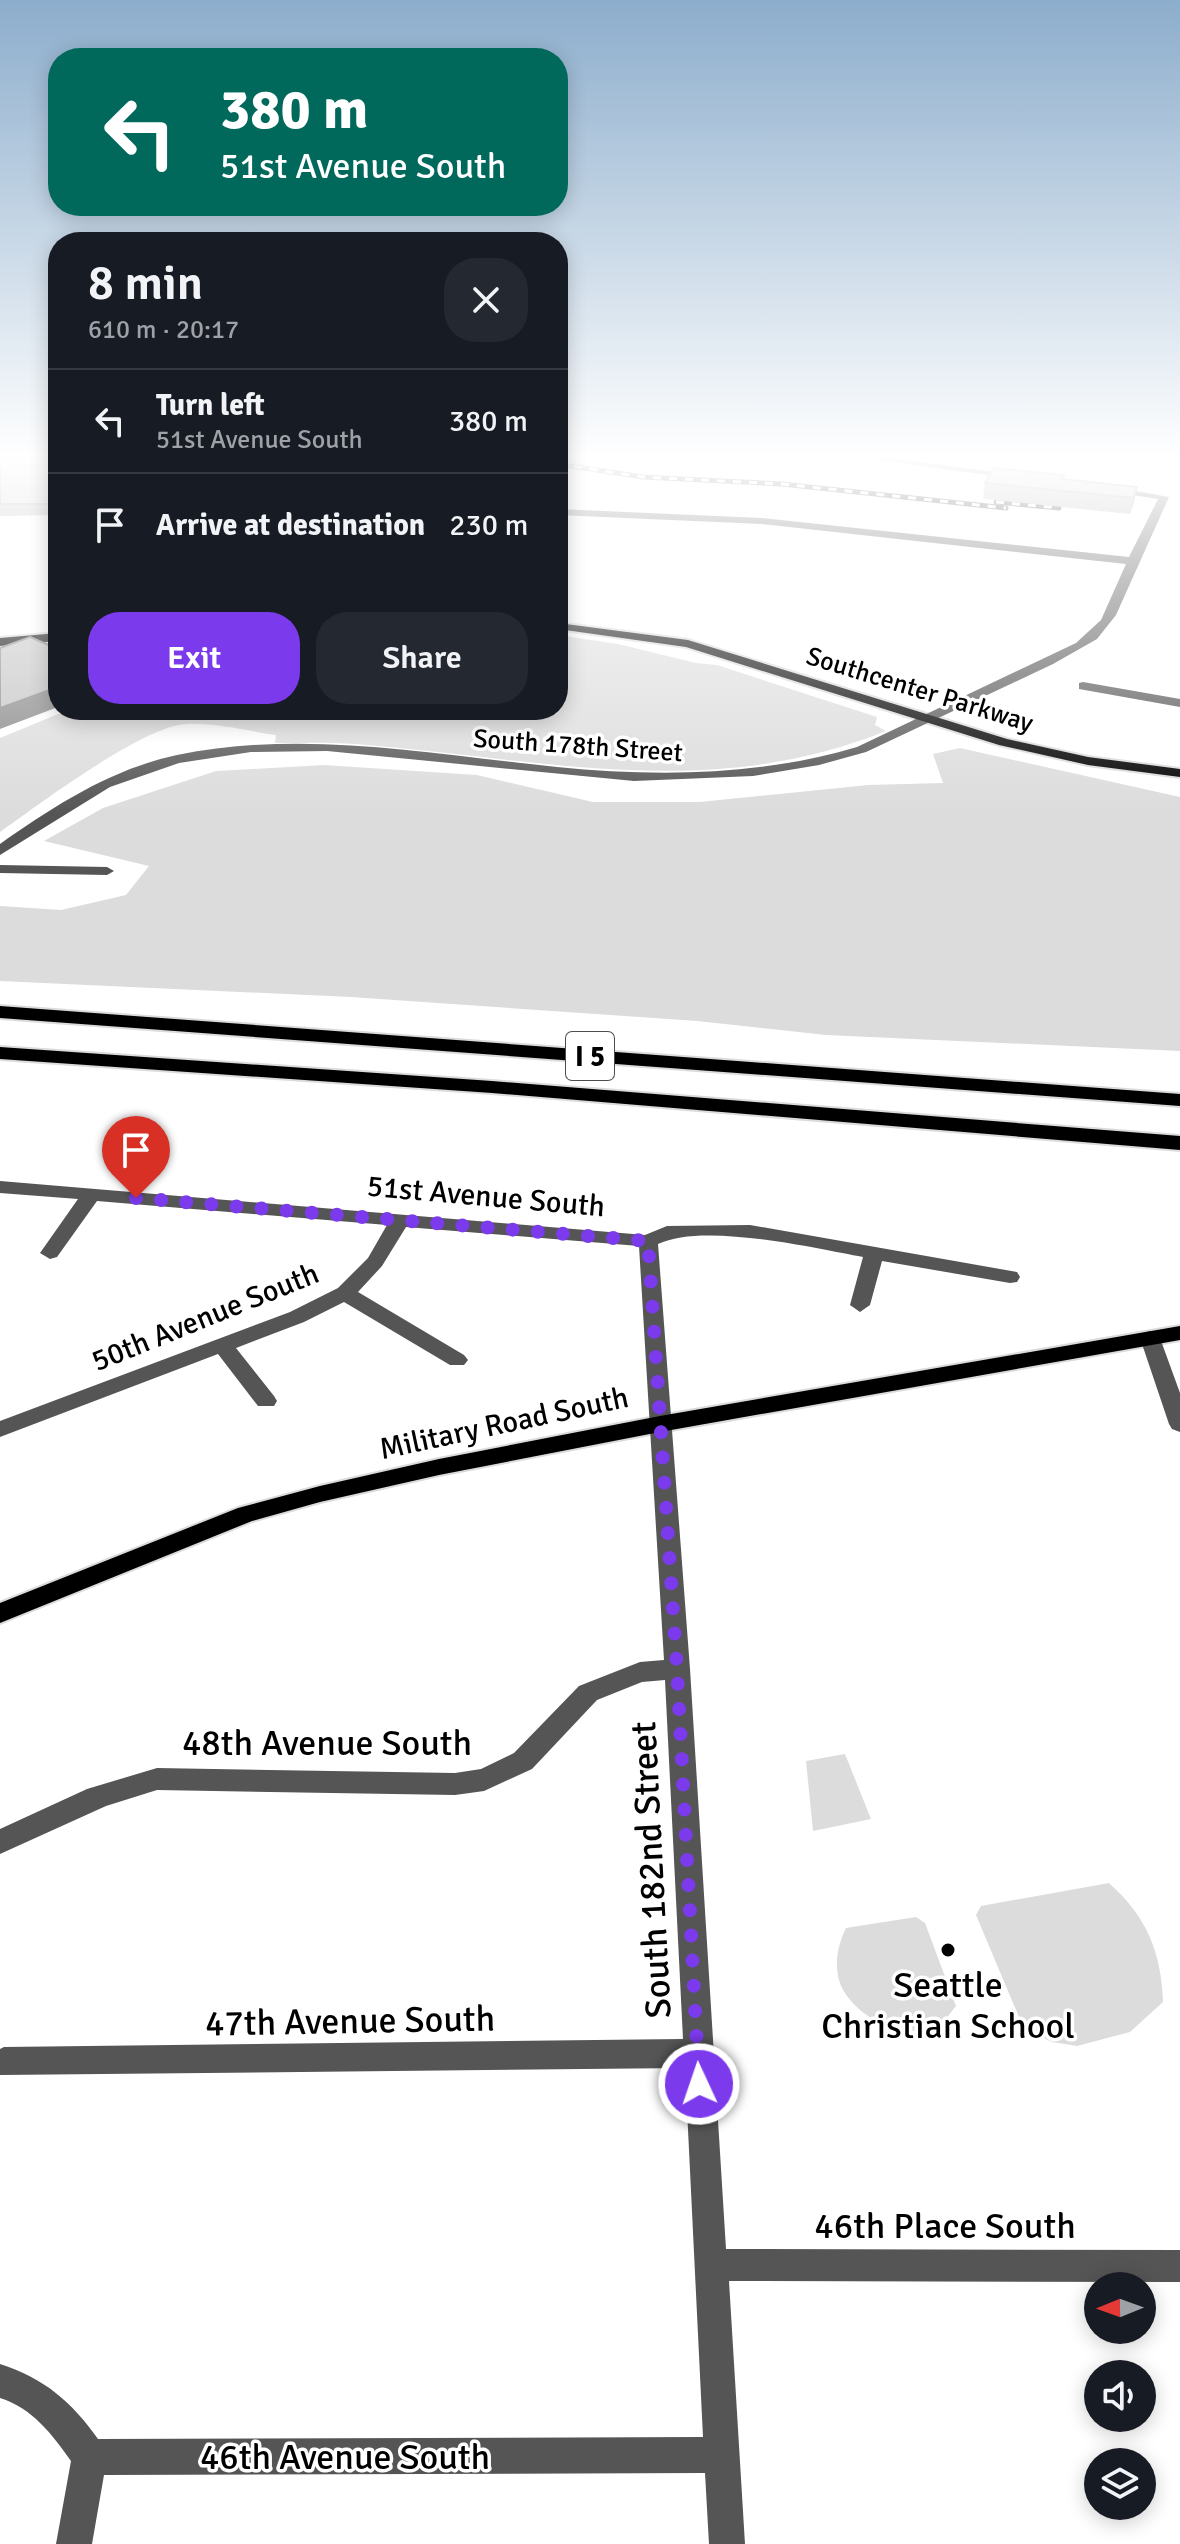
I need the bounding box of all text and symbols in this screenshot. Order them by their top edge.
text: 380 m [220,75,368,144]
icon: left [88,80,192,184]
text: 51st Avenue South [220,144,506,189]
text: 8 min [88,254,203,313]
button: close [444,258,528,342]
text: 610 m · 20:17 [88,314,239,346]
text: Turn left [156,387,265,424]
icon: left [88,399,132,443]
text: 380 m [449,403,528,440]
text: 51st Avenue South [156,424,363,456]
icon: arrive [88,503,132,547]
text: Arrive at destination [156,507,425,544]
text: 230 m [449,507,528,544]
button: Exit [88,612,300,704]
button: Share [316,612,528,704]
street label: Southcenter Parkway [802,640,1037,740]
street label: South 178th Street [472,723,684,769]
road number: I 5 [566,1032,614,1080]
pin [102,1116,170,1198]
icon: arrive [114,1128,158,1172]
street label: 51st Avenue South [366,1168,606,1225]
street label: 50th Avenue South [86,1255,324,1380]
street label: Military Road South [376,1379,632,1468]
street label: South 182nd Street [621,1720,682,2020]
street label: 48th Avenue South [182,1721,472,1766]
marker: Seattle Christian School [939,1941,957,1959]
place label: Seattle Christian School [821,1963,1075,2049]
street label: 47th Avenue South [205,1996,495,2047]
position arrow [657,2042,741,2126]
street label: 46th Place South [814,2204,1076,2249]
north arrow [1084,2272,1156,2344]
map controls [1084,2272,1156,2520]
button: sound [1084,2360,1156,2432]
street label: 46th Avenue South [200,2435,490,2480]
button: layers [1084,2448,1156,2520]

